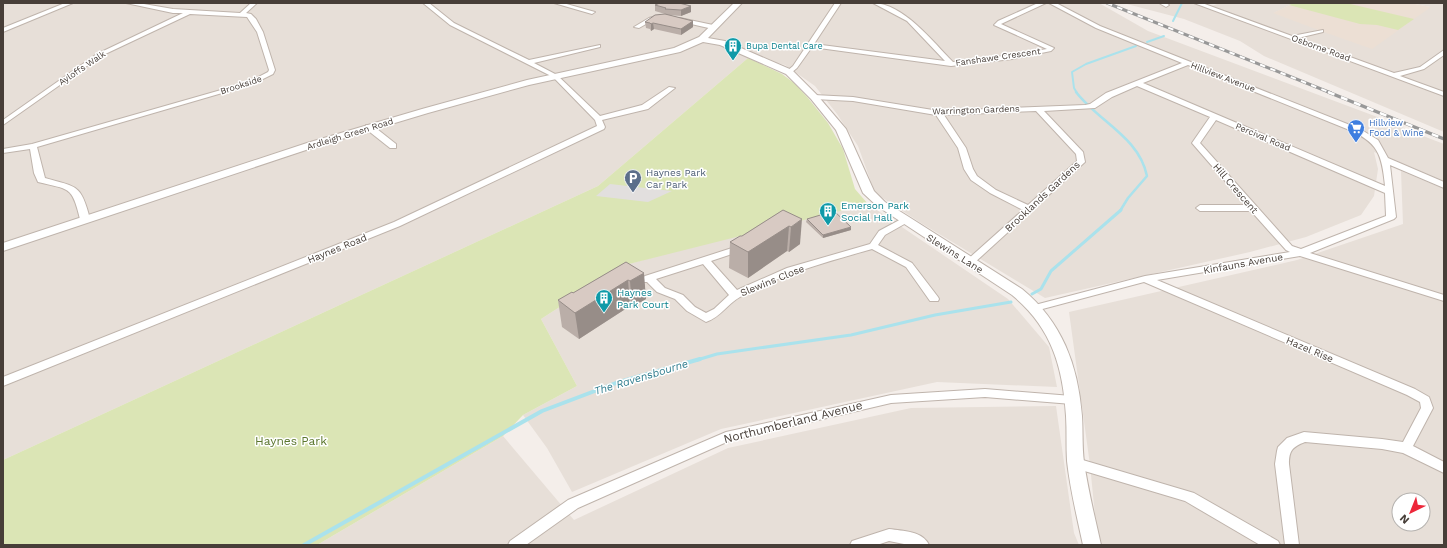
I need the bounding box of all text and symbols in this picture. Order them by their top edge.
street label: Osborne Road [1290,33,1352,63]
building icon: Bupa Dental Care [723,36,743,61]
place label: Bupa Dental Care [746,41,823,51]
street label: Fanshawe Crescent [955,46,1041,68]
street label: Ayloffs Walk [57,49,107,87]
street label: Hillview Avenue [1189,60,1257,94]
street label: Brookside [219,74,263,96]
street label: Warrington Gardens [932,103,1020,117]
street label: Ardleigh Green Road [306,116,394,152]
supermarket icon: Hillview Food & Wine [1346,118,1366,143]
place label: Hillview Food & Wine [1369,118,1424,138]
street label: Percival Road [1234,121,1292,153]
street label: Brooklands Gardens [1003,159,1082,234]
street label: Hill Crescent [1211,161,1261,216]
place label: Haynes Park Car Park [646,167,706,190]
parking icon: Haynes Park Car Park [623,168,643,193]
place label: Emerson Park Social Hall [841,200,909,223]
building icon: Emerson Park Social Hall [818,201,838,226]
street label: Haynes Road [306,232,368,265]
street label: Slewins Lane [924,232,985,275]
street label: Kinfauns Avenue [1202,251,1284,276]
street label: Slewins Close [739,263,806,298]
place label: Haynes Park Court [617,287,670,310]
building icon: Haynes Park Court [594,288,614,313]
street label: Hazel Rise [1284,335,1335,364]
water label: The Ravensbourne [593,357,690,398]
street label: Northumberland Avenue [722,398,864,446]
park label: Haynes Park [255,434,327,448]
north arrow [1391,492,1431,532]
text: N [1397,511,1412,526]

